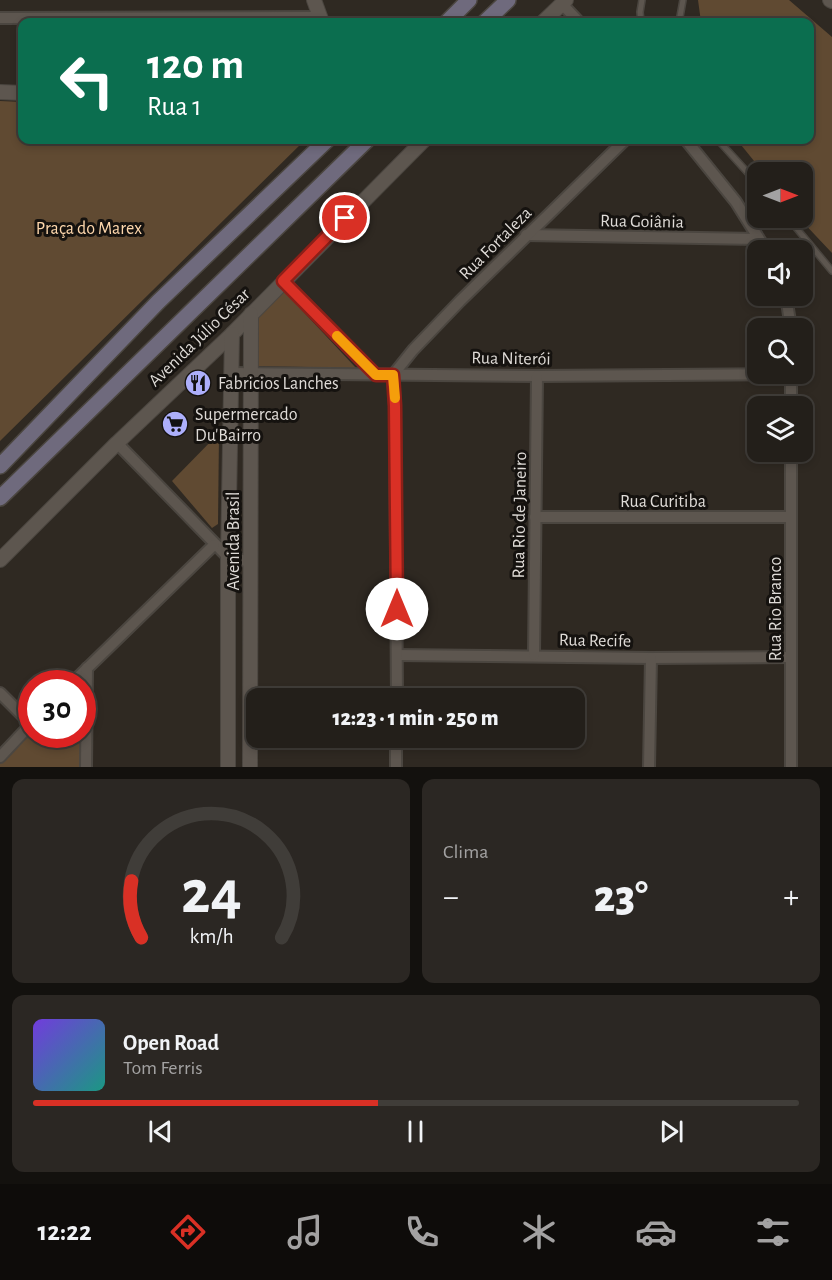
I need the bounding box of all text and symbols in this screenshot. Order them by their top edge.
icon: left [48,42,126,120]
text: 120 m [147,44,244,86]
text: Rua 1 [147,93,201,120]
north arrow [747,162,813,228]
map controls [747,162,813,462]
pin [319,192,370,243]
icon: arrive [328,201,361,234]
street label: Rua Fortaleza [456,204,535,283]
street label: Rua Goiânia [600,212,684,232]
park label: Praça do Marex [36,220,142,238]
button: sound [747,240,813,306]
street label: Avenida Júlio César [146,285,254,390]
button: search [747,318,813,384]
street label: Rua Niterói [471,349,551,369]
restaurant icon: Fabricios Lanches [183,368,213,398]
place label: Fabricios Lanches [218,375,339,393]
button: layers [747,396,813,462]
place label: Supermercado Du'Bairro [195,406,298,445]
supermarket icon: Supermercado Du'Bairro [160,409,190,439]
street label: Rua Rio de Janeiro [510,451,530,579]
street label: Avenida Brasil [225,492,243,590]
street label: Rua Curitiba [620,493,706,511]
street label: Rua Rio Branco [767,557,785,661]
position arrow [365,577,429,641]
street label: Rua Recife [559,631,631,651]
speed limit sign: 30 [18,670,96,748]
text: 12:23 · 1 min · 250 m [332,707,499,729]
text: Clima [443,842,488,862]
text: 24 [181,862,241,924]
text: 23° [594,875,648,920]
text: − [443,881,459,914]
text: + [783,881,799,914]
text: km/h [189,926,233,947]
text: Open Road [123,1032,219,1054]
text: Tom Ferris [123,1058,203,1078]
icon: previous [144,1115,177,1148]
icon: pause [399,1115,432,1148]
icon: next [655,1115,688,1148]
icon: directions [167,1211,209,1253]
icon: music [284,1211,326,1253]
icon: phone [401,1211,443,1253]
icon: climate [518,1211,560,1253]
icon: car [635,1211,677,1253]
icon: filters [752,1211,794,1253]
text: 12:22 [38,1218,92,1245]

